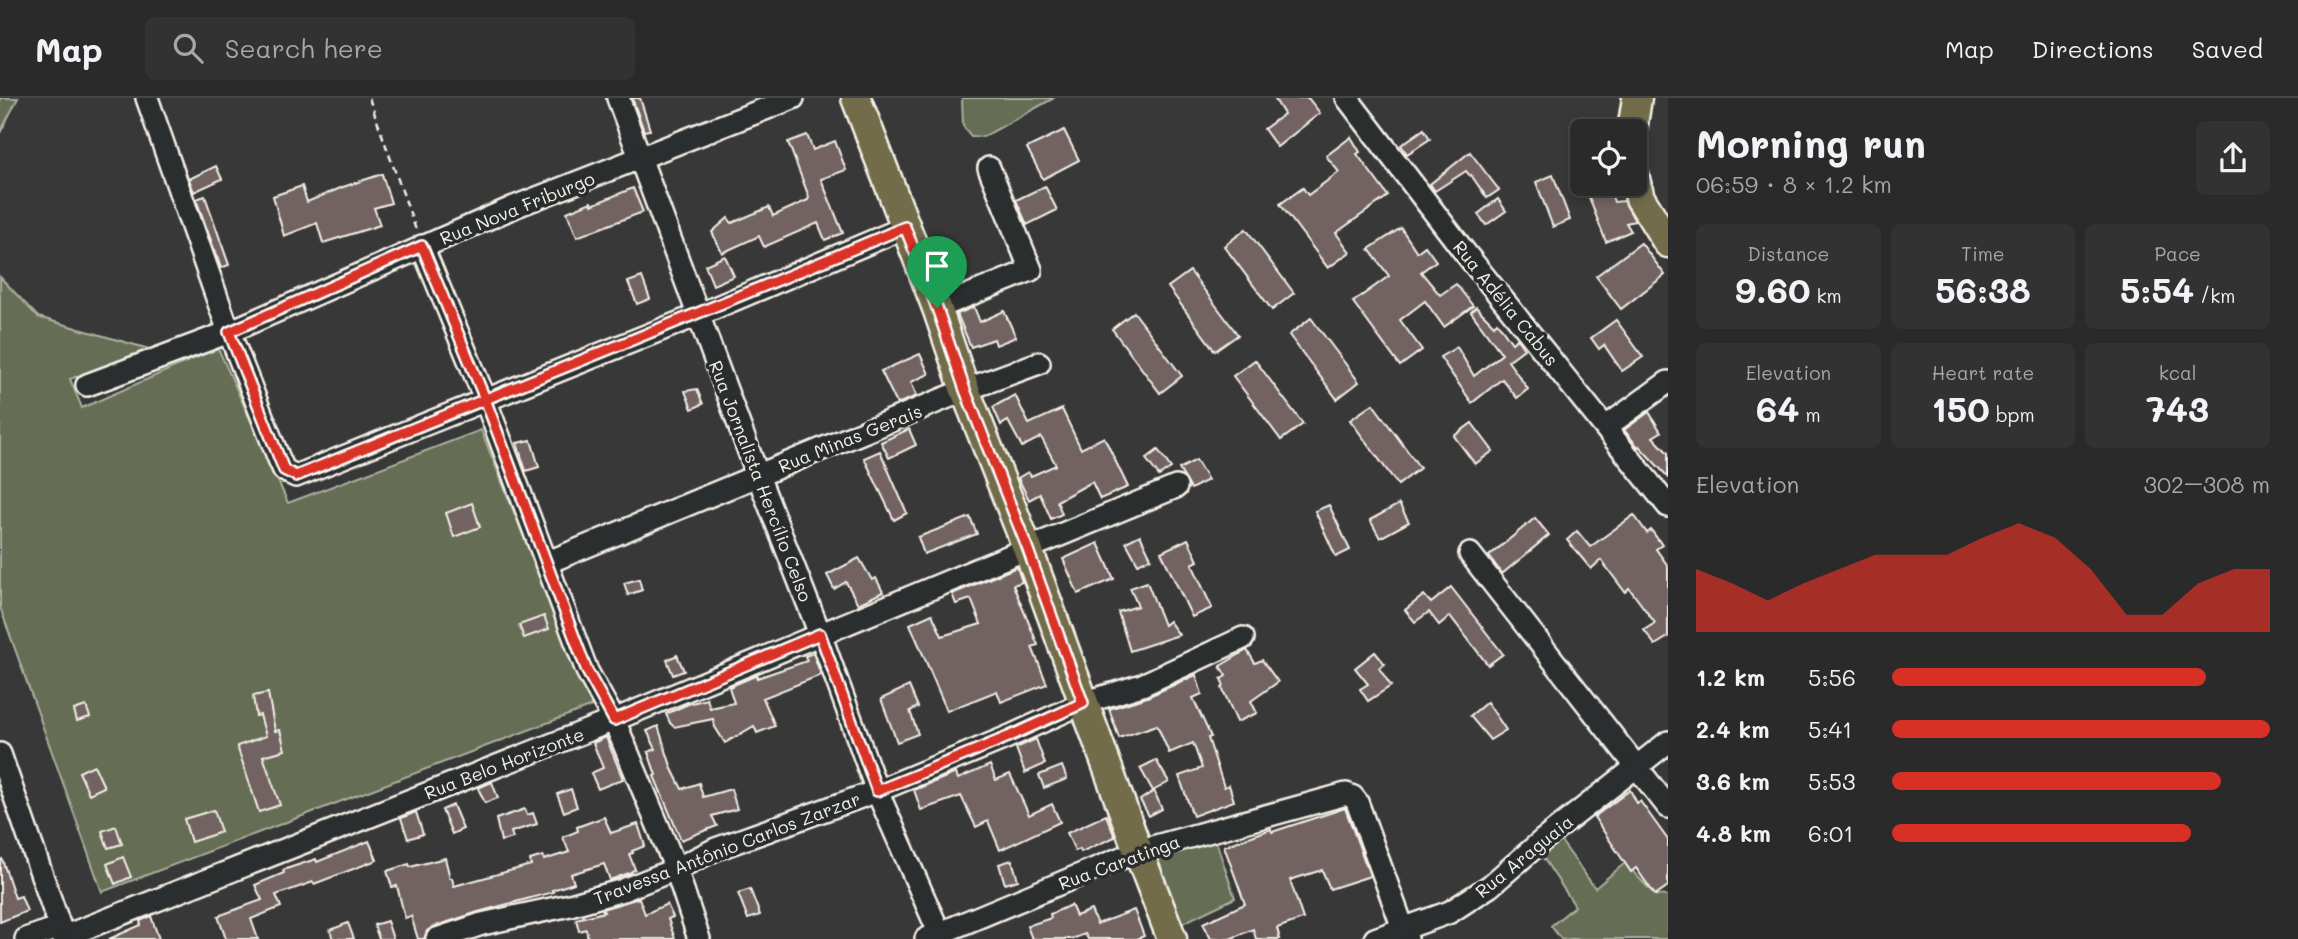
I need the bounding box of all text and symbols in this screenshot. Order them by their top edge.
search box [145,17,635,80]
text: Map [35,27,103,70]
icon: search [169,29,207,67]
text: Search here [225,31,383,65]
text: Map [1945,33,1994,64]
text: Directions [2032,33,2154,64]
text: Saved [2192,33,2263,64]
text: Morning run [1696,118,1926,168]
map controls [1570,119,1647,196]
button: locate [1570,119,1647,196]
button: share [2196,121,2270,195]
street label: Rua Nova Friburgo [436,166,598,250]
text: 06:59 · 8 × 1.2 km [1696,169,1892,199]
street label: Rua Adélia Cabus [1448,235,1564,371]
pin [907,236,967,308]
text: Distance [1747,241,1829,266]
text: Time [1961,241,2005,266]
text: Pace [2154,241,2201,266]
icon: arrive [918,247,956,285]
text: 9.60 [1735,266,1810,312]
text: 56:38 [1935,266,2031,312]
text: 5:54 [2120,266,2194,312]
text: km [1810,283,1842,308]
text: /km [2194,283,2235,308]
street label: Rua Jornalista Hercílio Celso [704,357,818,605]
text: Elevation [1746,360,1831,385]
text: Heart rate [1932,360,2034,385]
text: kcal [2159,360,2197,385]
text: 64 [1756,385,1799,431]
text: 150 [1931,385,1990,431]
text: 743 [2146,385,2209,431]
street label: Rua Minas Gerais [775,398,925,478]
text: m [1799,402,1821,427]
text: bpm [1990,402,2035,427]
text: Elevation [1696,469,1799,499]
text: 302–308 m [2143,469,2270,499]
text: 1.2 km [1696,662,1765,692]
text: 5:56 [1808,662,1856,692]
text: 2.4 km [1696,714,1769,744]
text: 5:41 [1808,714,1852,744]
street label: Rua Belo Horizonte [421,721,587,805]
text: 3.6 km [1696,766,1770,796]
text: 5:53 [1808,766,1855,796]
street label: Travessa Antônio Carlos Zarzar [590,786,864,910]
street label: Rua Araguaia [1470,809,1578,903]
text: 4.8 km [1696,818,1771,848]
text: 6:01 [1808,818,1854,848]
street label: Rua Caratinga [1055,829,1183,895]

